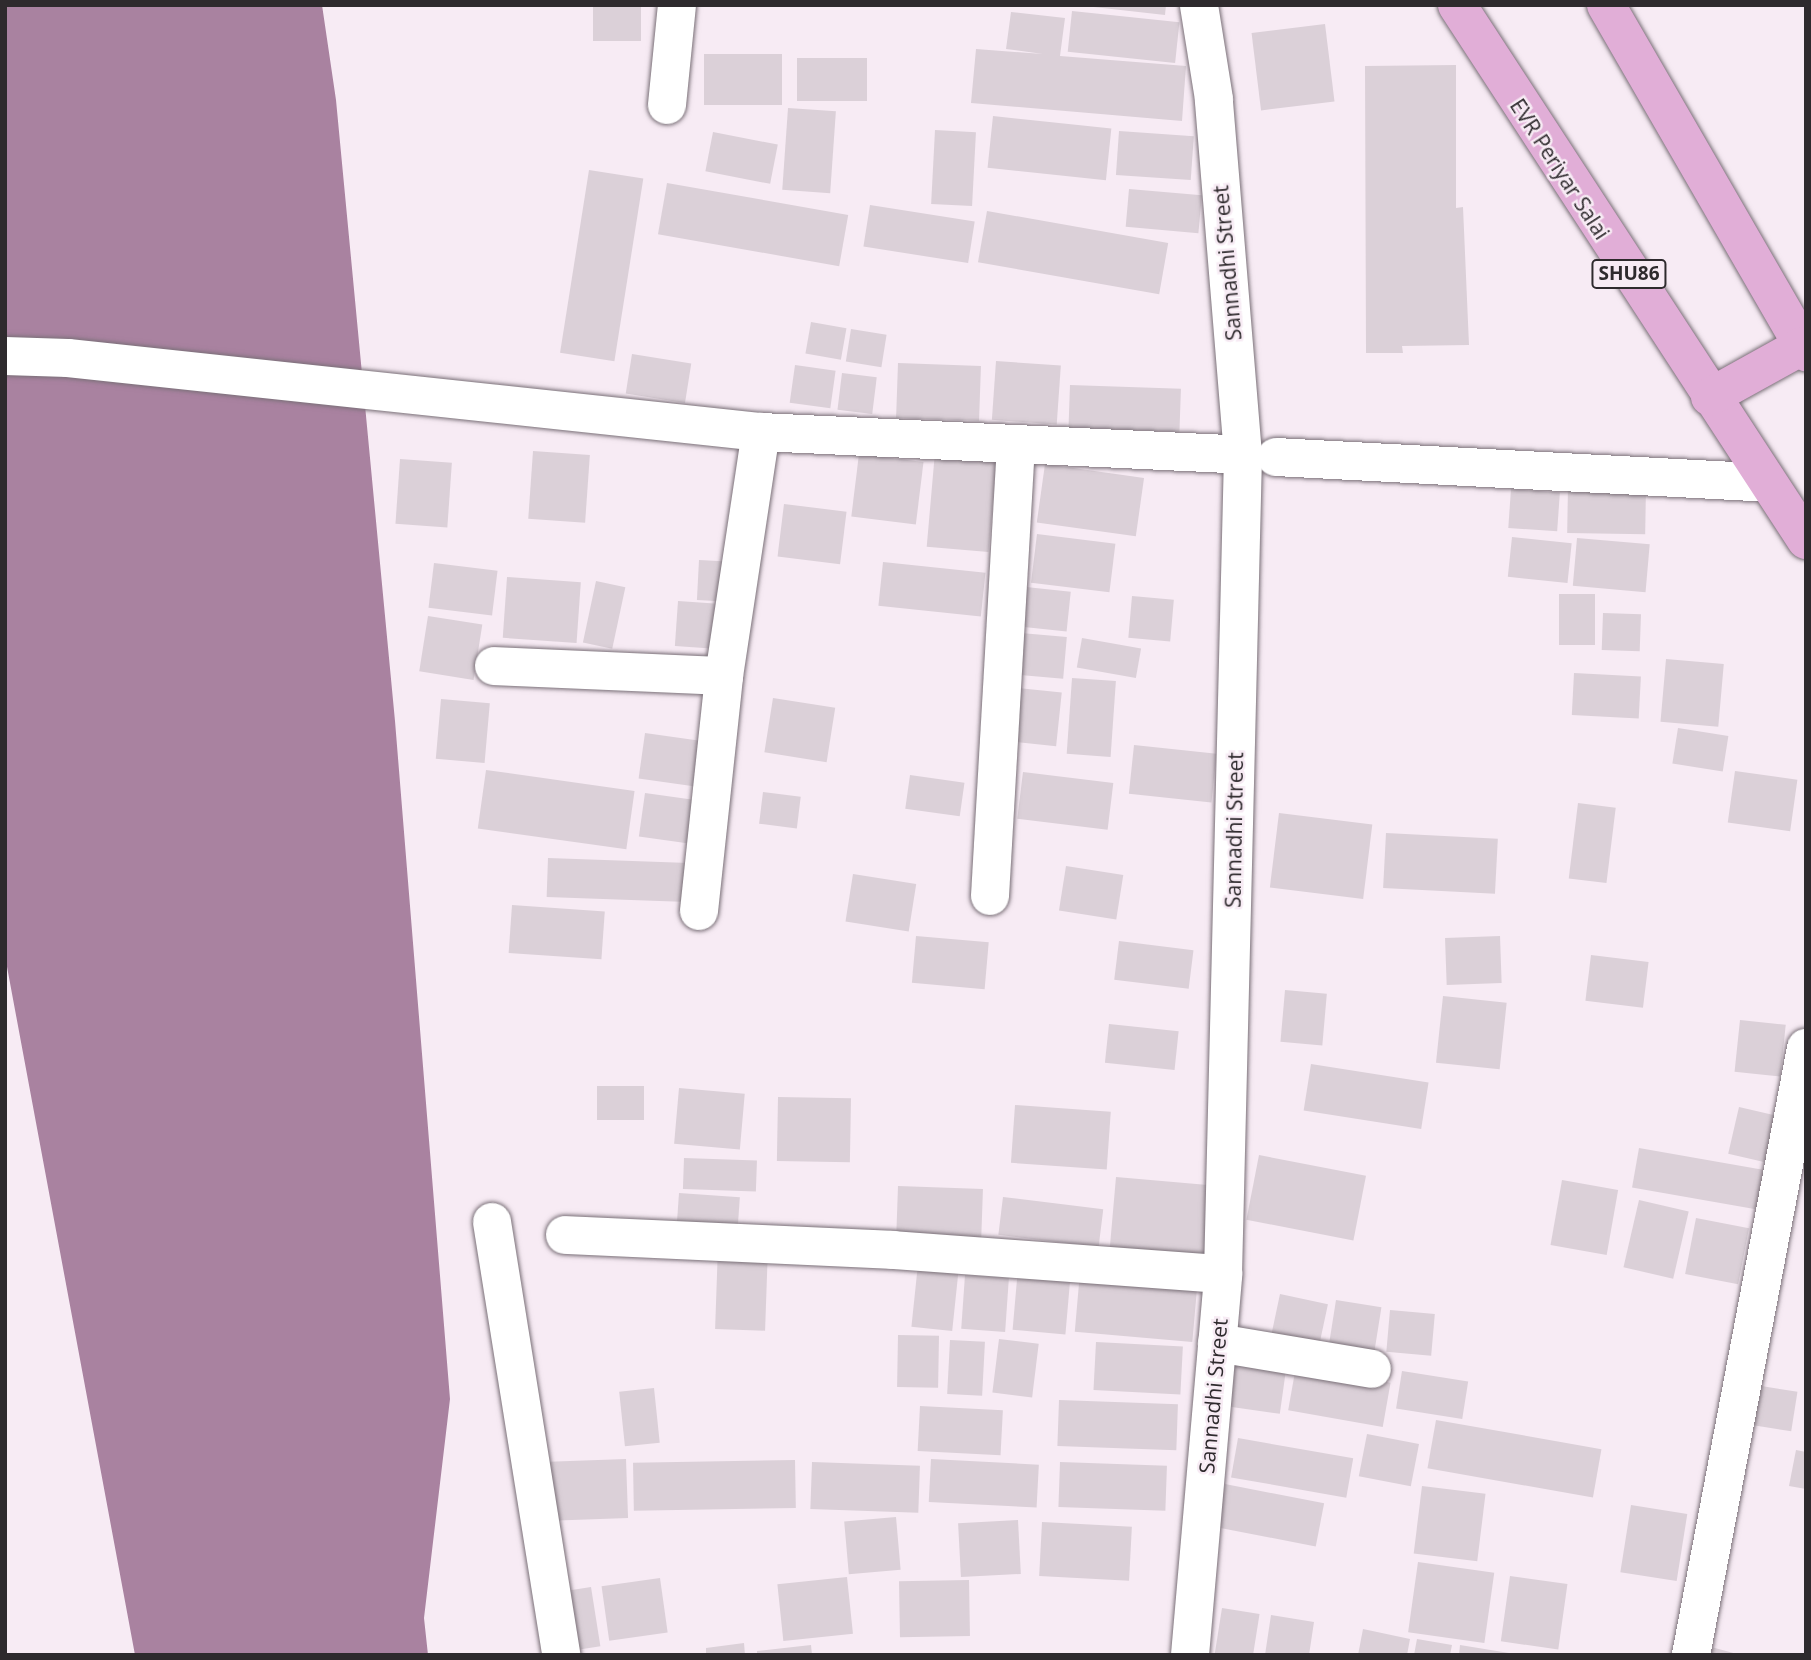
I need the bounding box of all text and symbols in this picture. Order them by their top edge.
street label: EVR Periyar Salai [1505,94,1615,244]
street label: Sannadhi Street [1208,184,1246,342]
road number: SHU86 [1590,258,1668,290]
street label: Sannadhi Street [1220,752,1248,908]
street label: Sannadhi Street [1194,1317,1232,1475]

